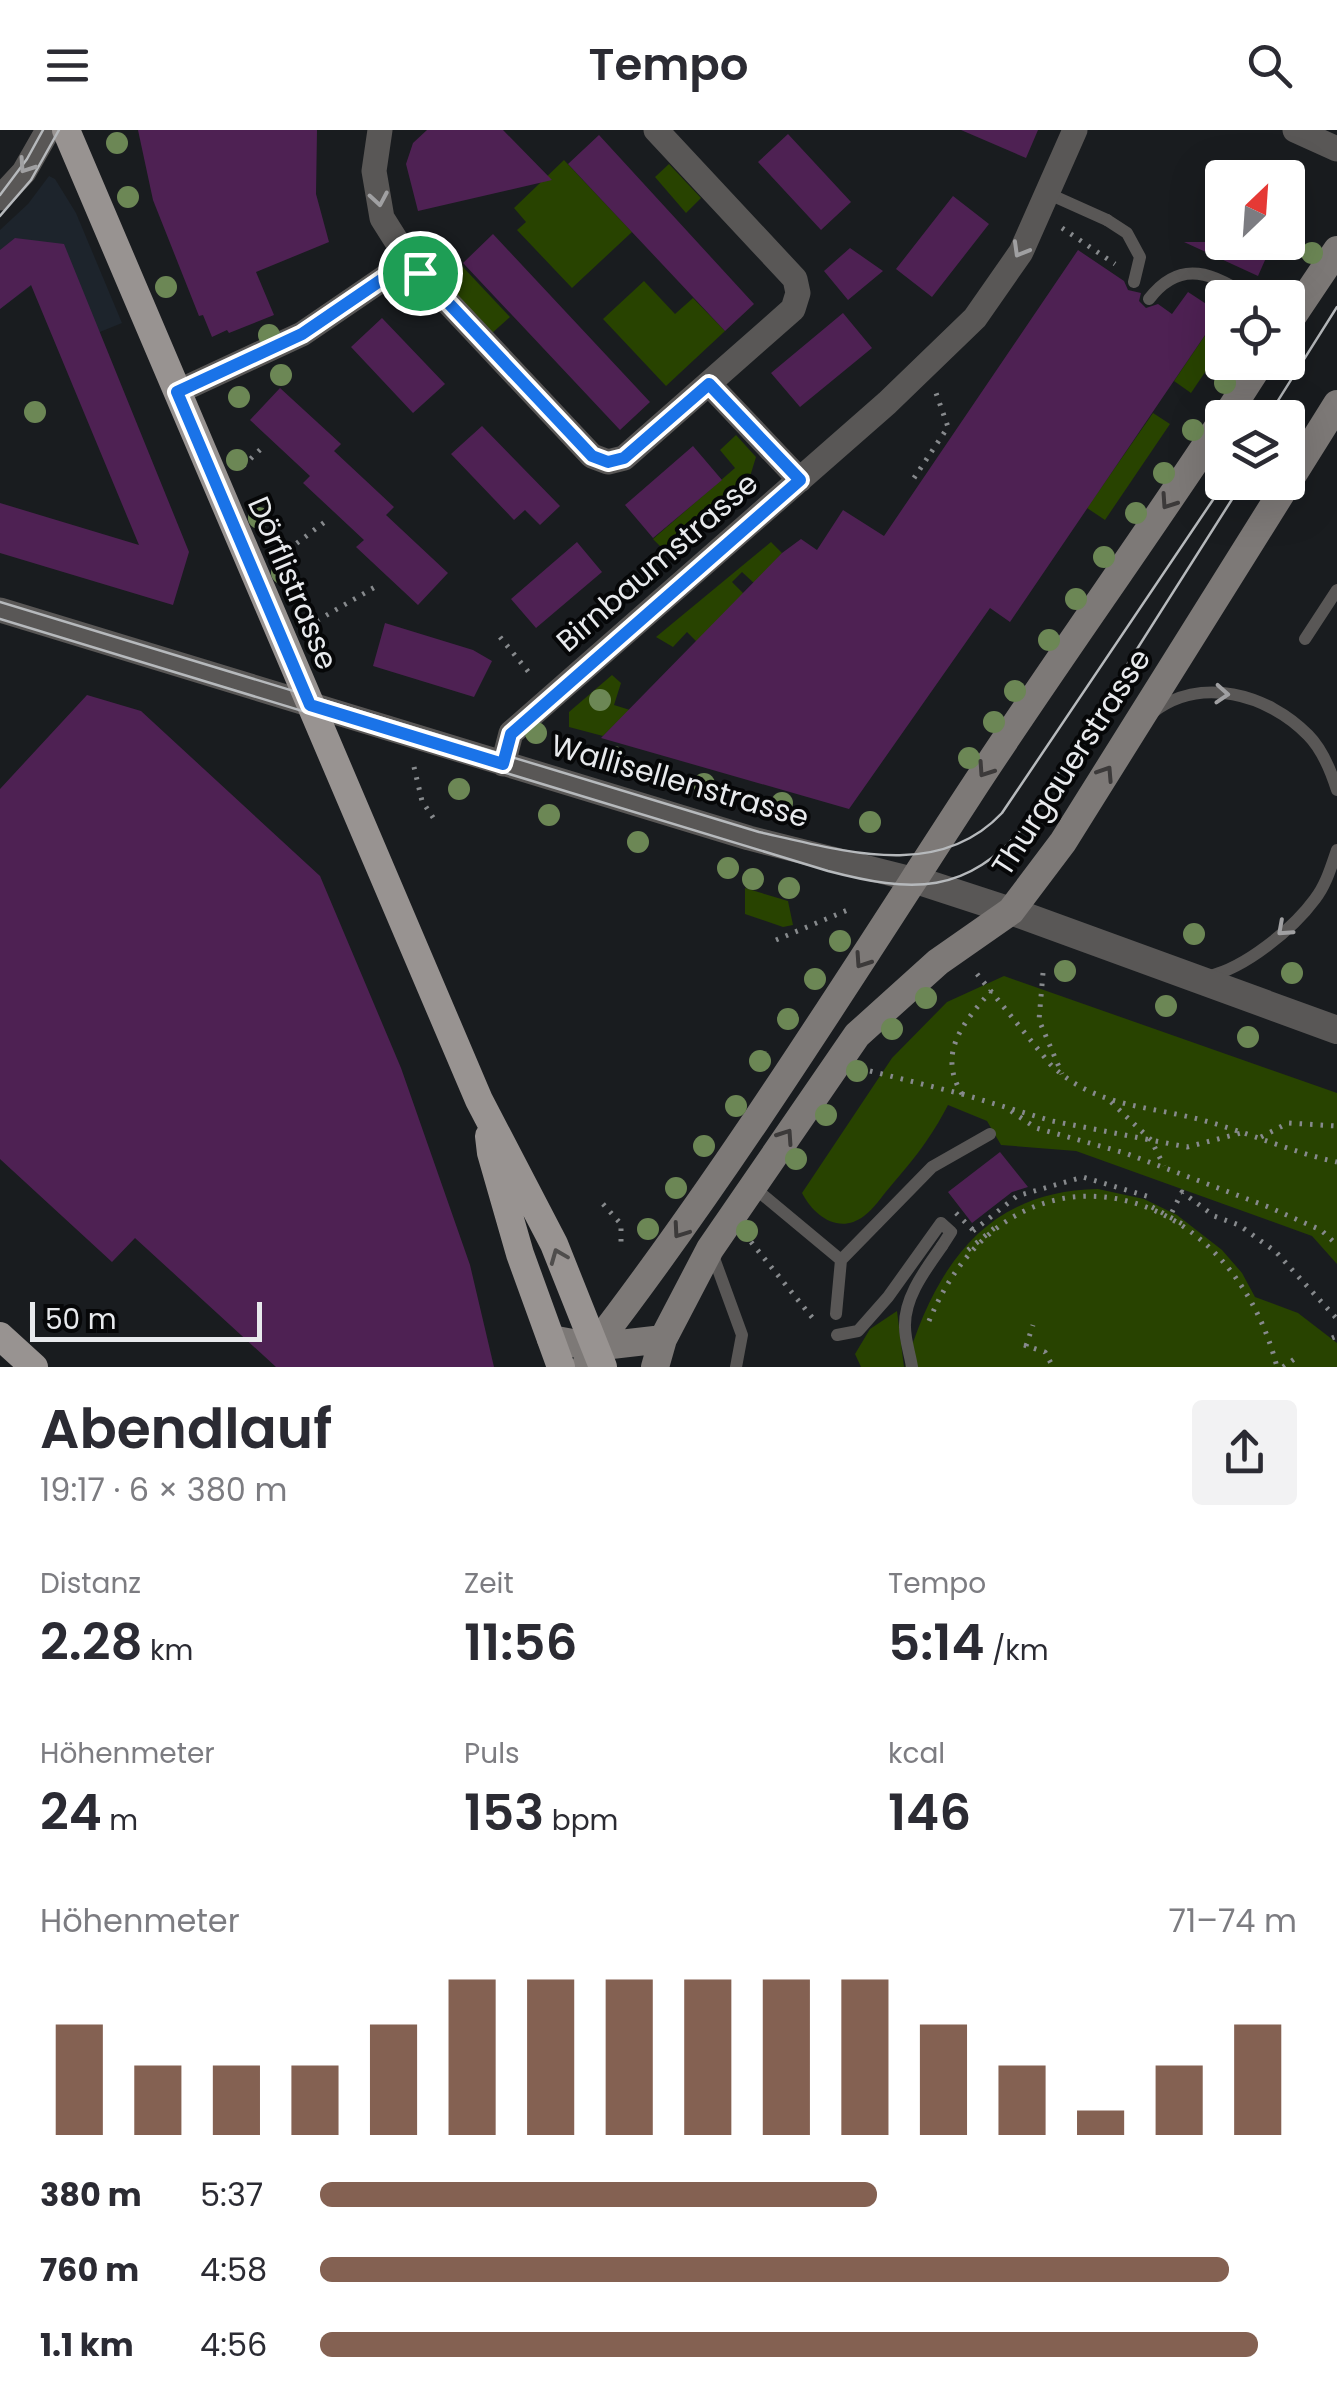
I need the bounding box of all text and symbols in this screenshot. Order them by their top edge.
text: Tempo [588,33,749,96]
icon: menu [40,38,95,93]
icon: search [1242,38,1297,93]
one-way arrow [20,154,38,173]
north arrow [1205,160,1305,260]
map controls [1205,160,1305,500]
one-way arrow [368,191,389,207]
pin [378,231,463,316]
one-way arrow [1013,240,1033,258]
icon: arrive [393,246,448,301]
button: locate [1205,280,1305,380]
button: layers [1205,400,1305,500]
street label: Birnbaumstrasse [547,462,767,662]
street label: Dörflistrasse [237,490,349,676]
one-way arrow [1162,491,1181,509]
street label: Thurgauerstrasse [981,640,1161,884]
one-way arrow [1214,683,1230,704]
street label: Wallisellenstrasse [546,724,814,838]
one-way arrow [979,760,998,778]
one-way arrow [1094,766,1113,784]
one-way arrow [1277,917,1296,935]
one-way arrow [856,950,874,969]
one-way arrow [774,1129,792,1147]
one-way arrow [674,1220,692,1238]
one-way arrow [550,1248,570,1266]
scale bar [30,1297,262,1342]
text: 50 m [45,1300,116,1339]
text: Abendlauf [40,1390,332,1467]
button: share [1192,1400,1297,1505]
text: 19:17 · 6 × 380 m [40,1467,287,1512]
text: Distanz [40,1564,141,1603]
text: Zeit [464,1564,514,1603]
text: Tempo [888,1564,986,1603]
text: 2.28 [40,1607,143,1678]
text: 11:56 [464,1607,578,1678]
text: 5:14 [888,1607,985,1678]
text: km [143,1631,193,1670]
text: /km [985,1631,1049,1670]
text: Höhenmeter [40,1734,215,1773]
text: Puls [464,1734,520,1773]
text: kcal [888,1734,945,1773]
text: 24 [40,1777,102,1848]
text: 153 [464,1777,544,1848]
text: 146 [888,1777,971,1848]
text: m [102,1801,138,1840]
text: bpm [544,1801,618,1840]
text: Höhenmeter [40,1898,240,1943]
text: 71–74 m [1169,1898,1297,1943]
text: 380 m [40,2172,142,2217]
text: 5:37 [200,2172,263,2217]
text: 760 m [40,2247,139,2292]
text: 4:58 [200,2247,267,2292]
text: 1.1 km [40,2322,134,2367]
text: 4:56 [200,2322,267,2367]

